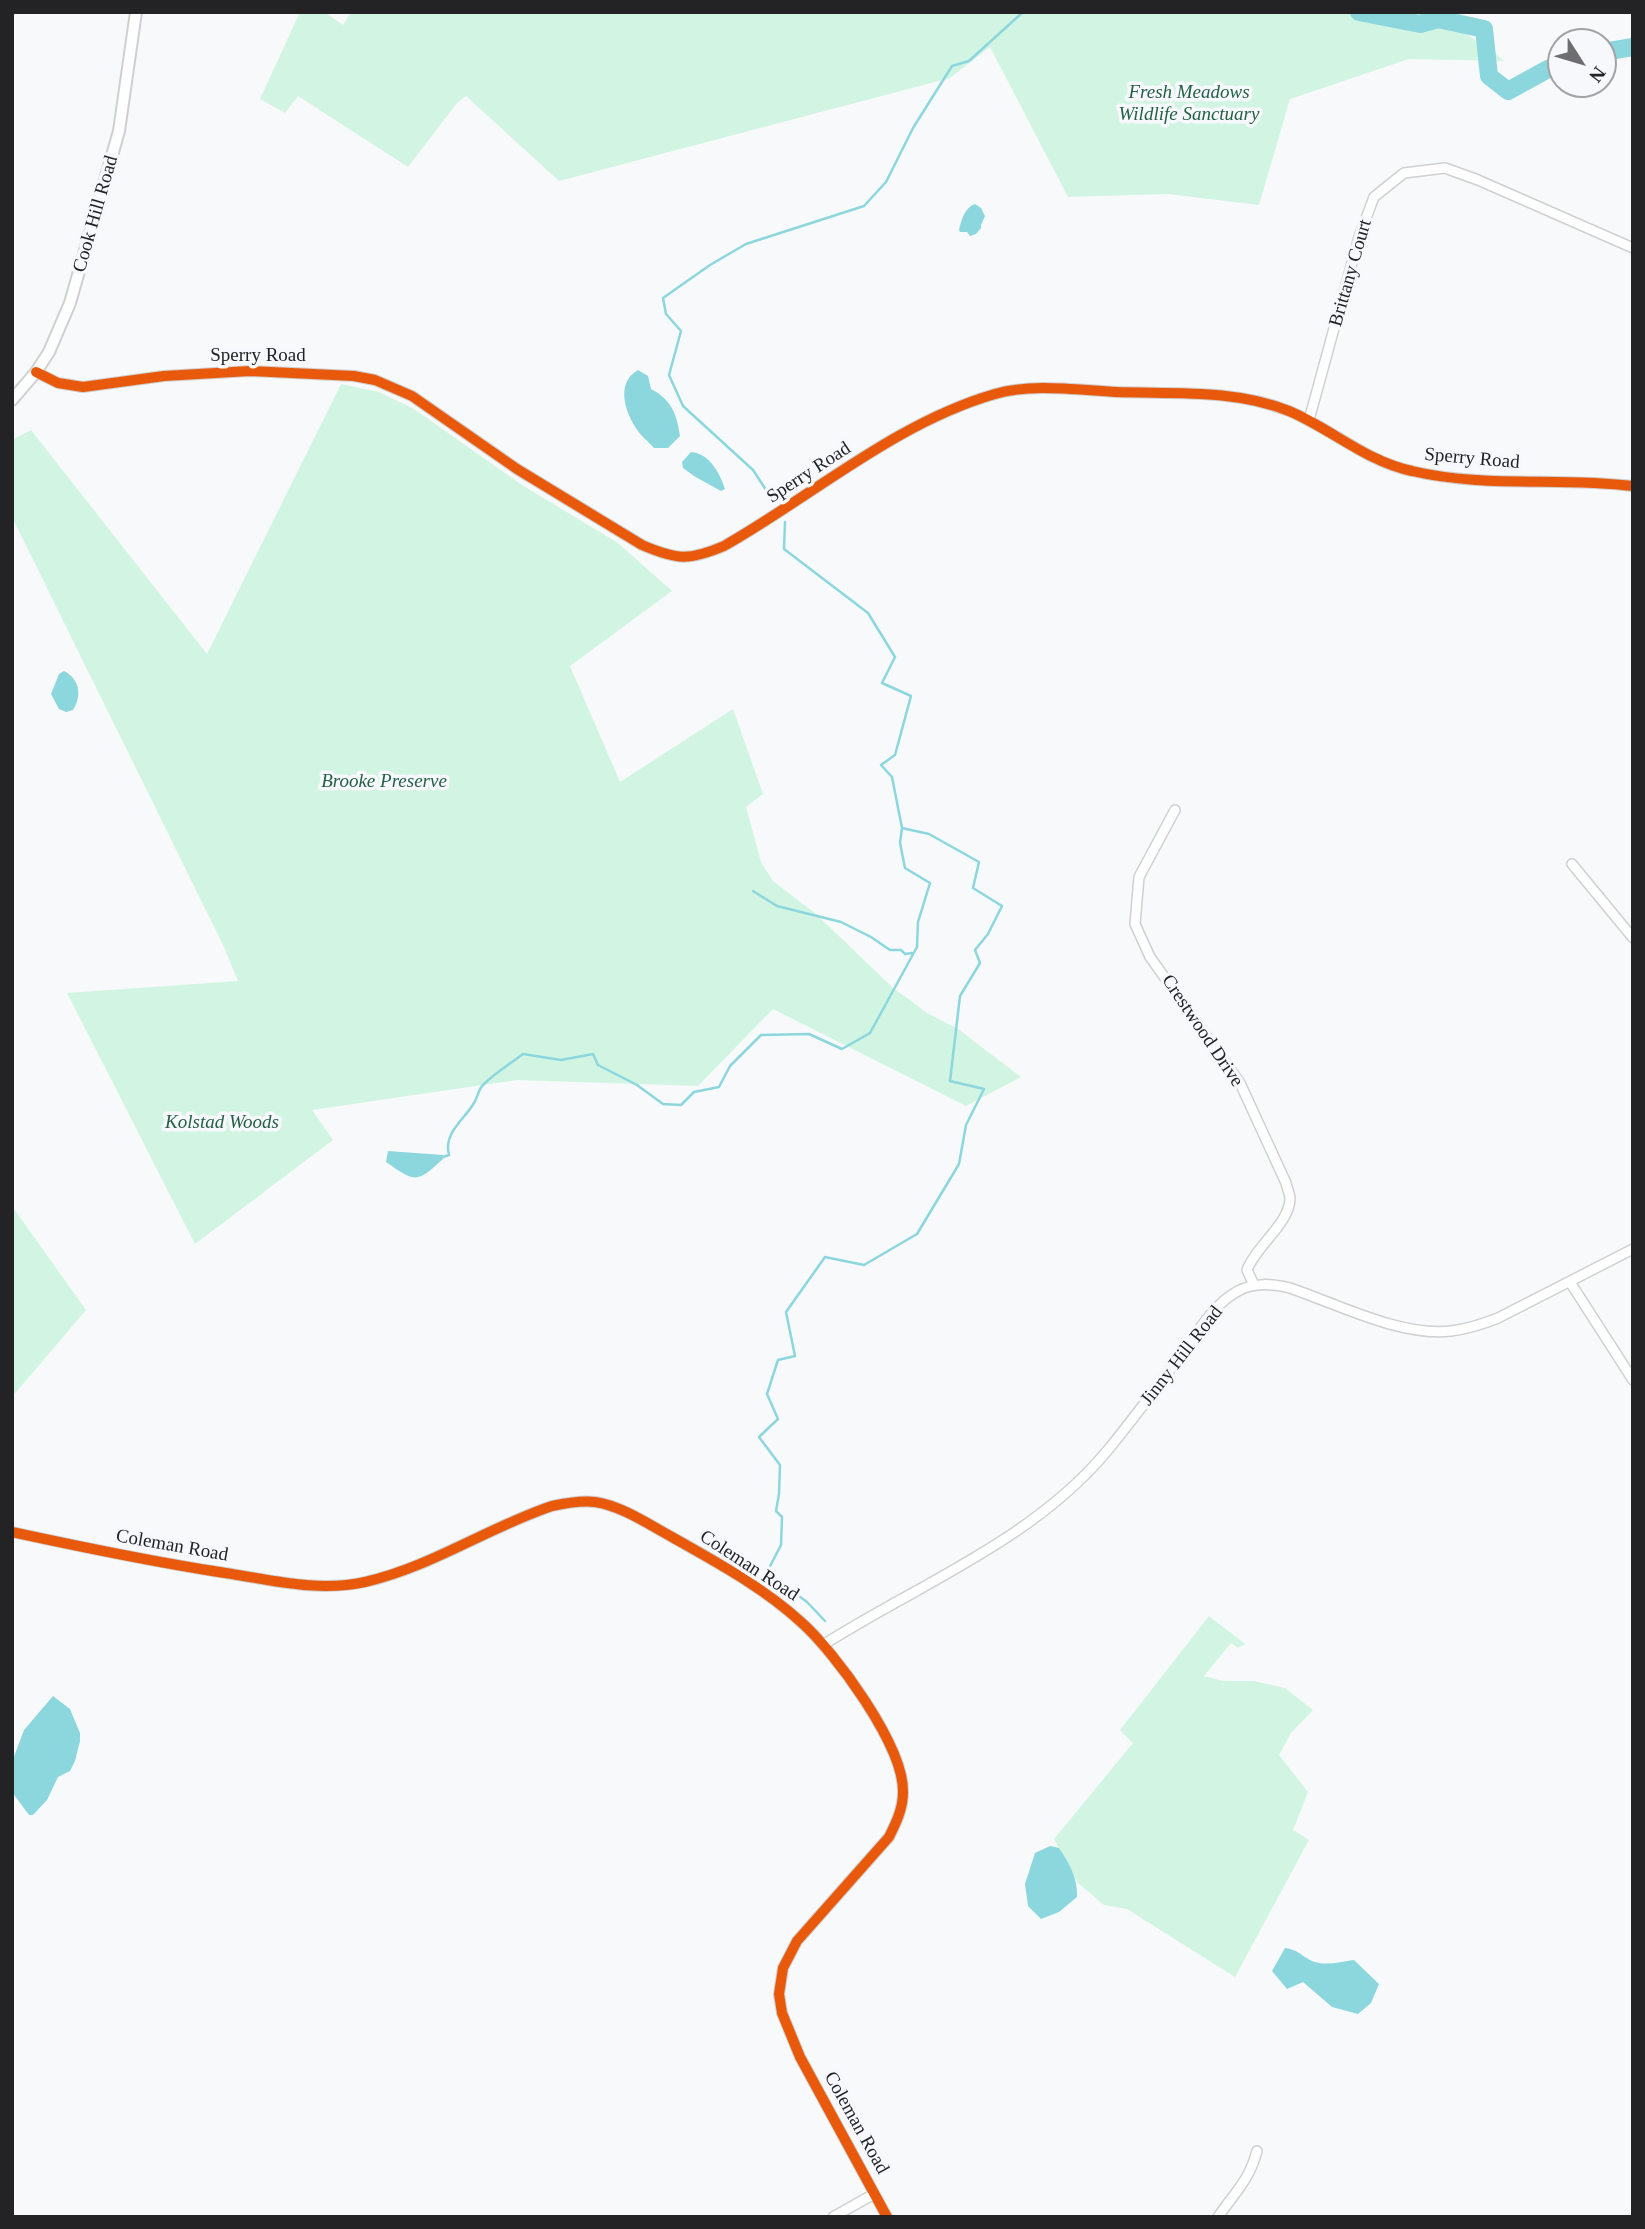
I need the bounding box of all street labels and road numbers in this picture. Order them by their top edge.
street label: Cook Hill Road [68,153,124,275]
street label: Brittany Court [1325,217,1377,329]
street label: Sperry Road [210,345,306,367]
street label: Sperry Road [763,437,855,509]
street label: Sperry Road [1423,443,1521,475]
street label: Crestwood Drive [1156,971,1248,1091]
street label: Jinny Hill Road [1136,1302,1228,1410]
street label: Coleman Road [114,1525,230,1567]
street label: Coleman Road [695,1526,803,1606]
street label: Coleman Road [819,2068,893,2178]

